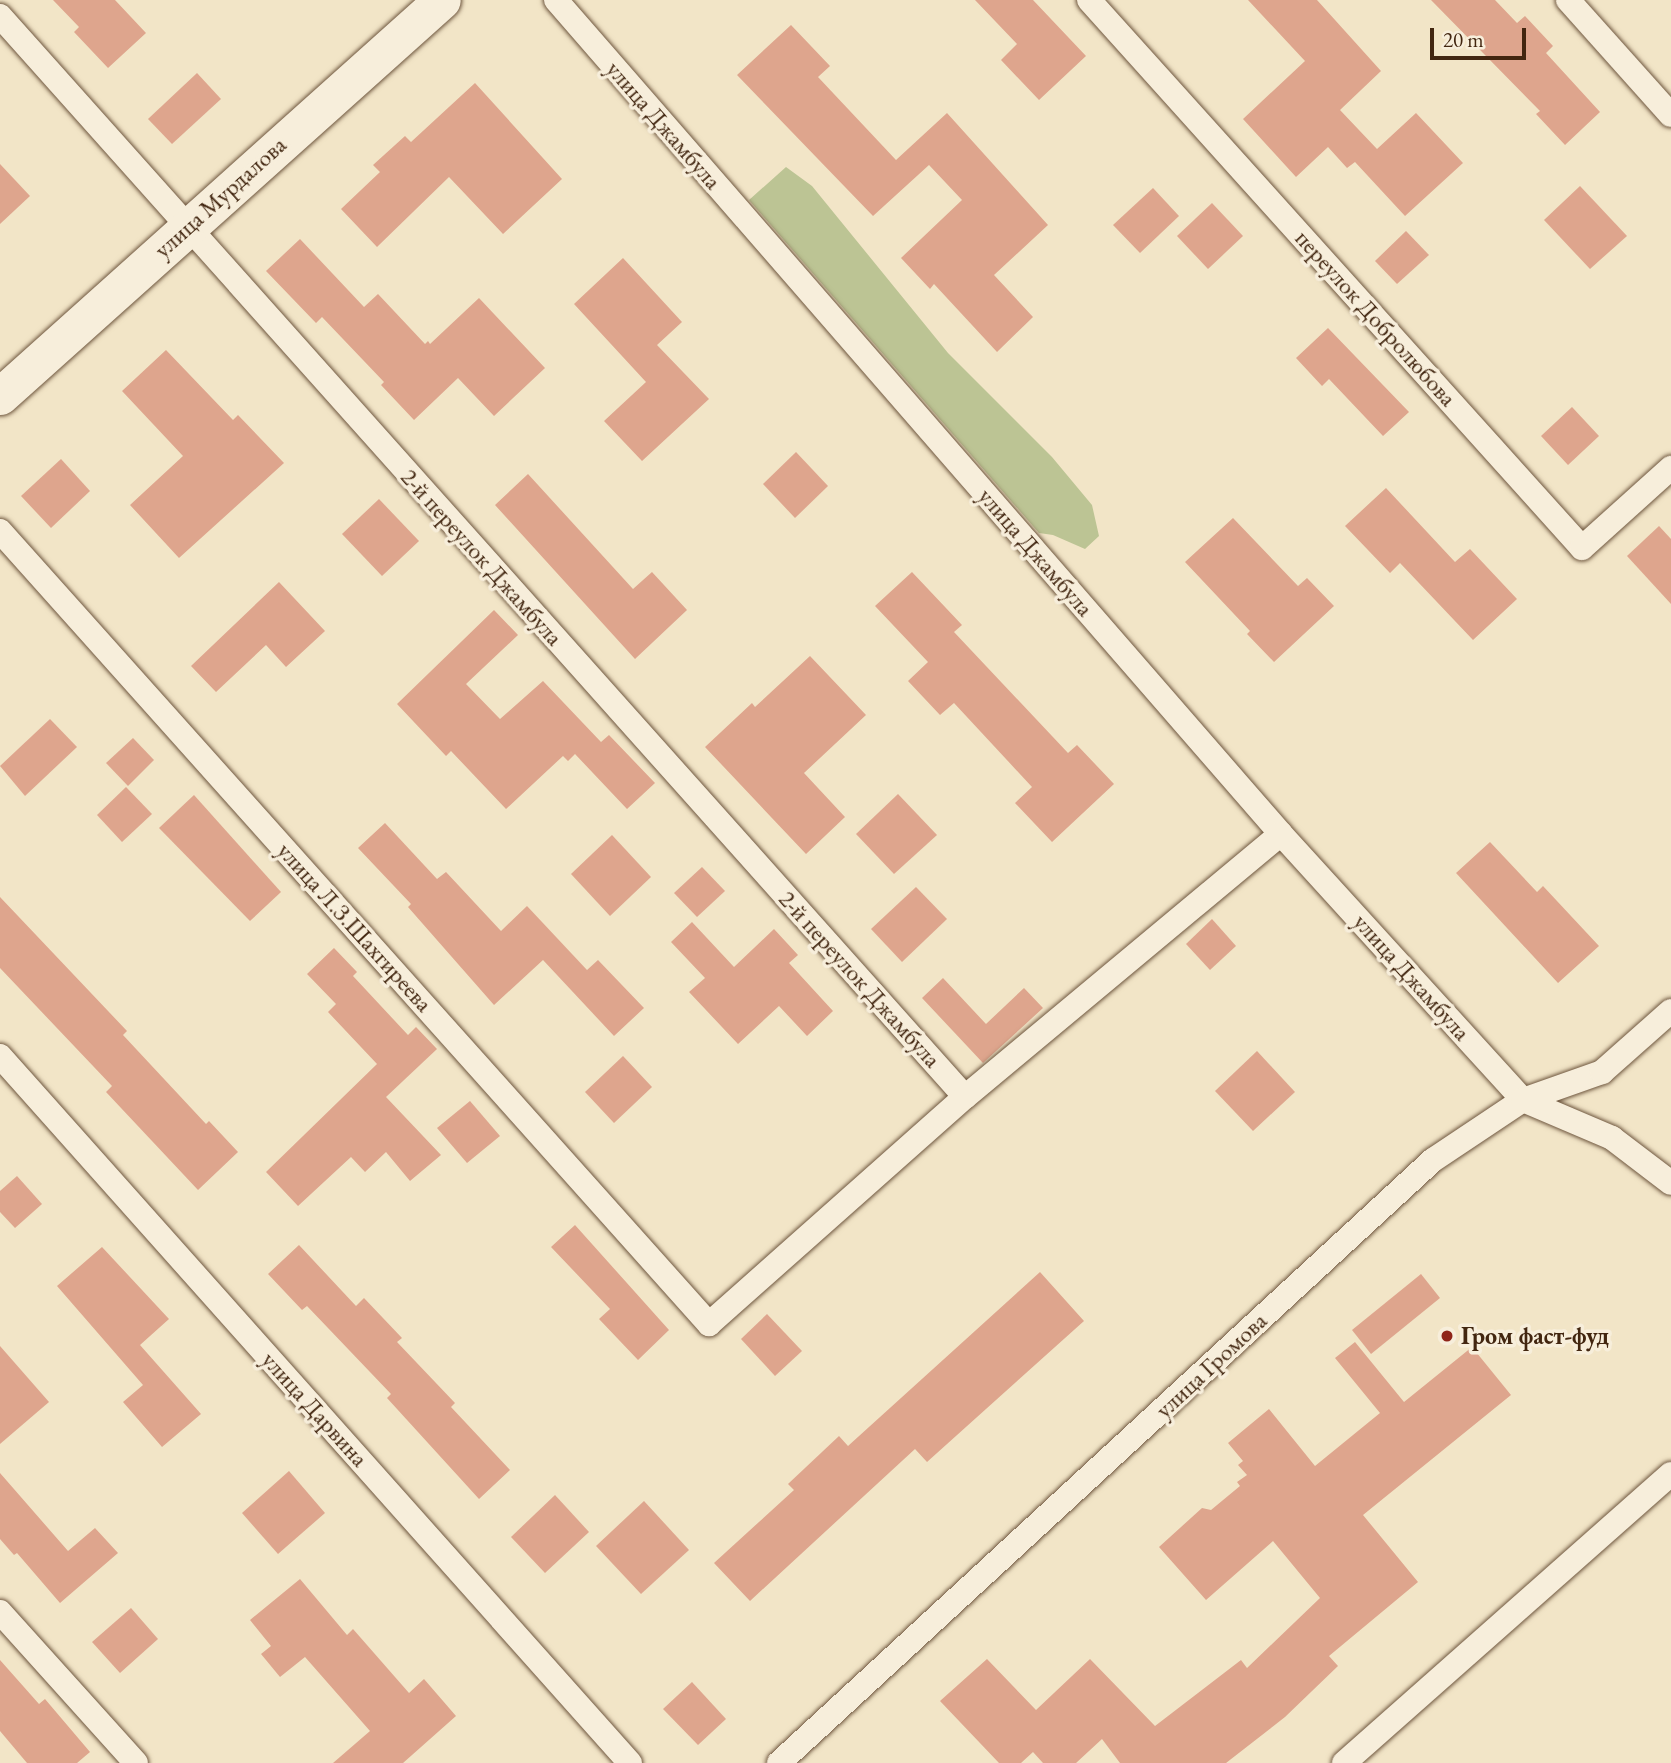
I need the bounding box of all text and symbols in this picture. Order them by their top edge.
scale bar [1433,14,1529,58]
text: 20 m [1443,26,1484,53]
street label: улица Джамбула [600,55,728,195]
street label: улица Мурдалова [148,130,292,264]
street label: переулок Добролюбова [1289,224,1463,412]
street label: 2-й переулок Джамбула [395,463,569,651]
street label: улица Джамбула [972,482,1100,622]
street label: улица Л.З.Шахгиреева [271,836,439,1018]
street label: 2-й переулок Джамбула [773,885,947,1073]
street label: улица Джамбула [1348,908,1476,1046]
street label: улица Громова [1149,1306,1273,1424]
place label: Гром фаст-фуд [1461,1322,1609,1350]
marker: Гром фаст-фуд [1439,1328,1455,1344]
street label: улица Дарвина [256,1346,374,1472]

